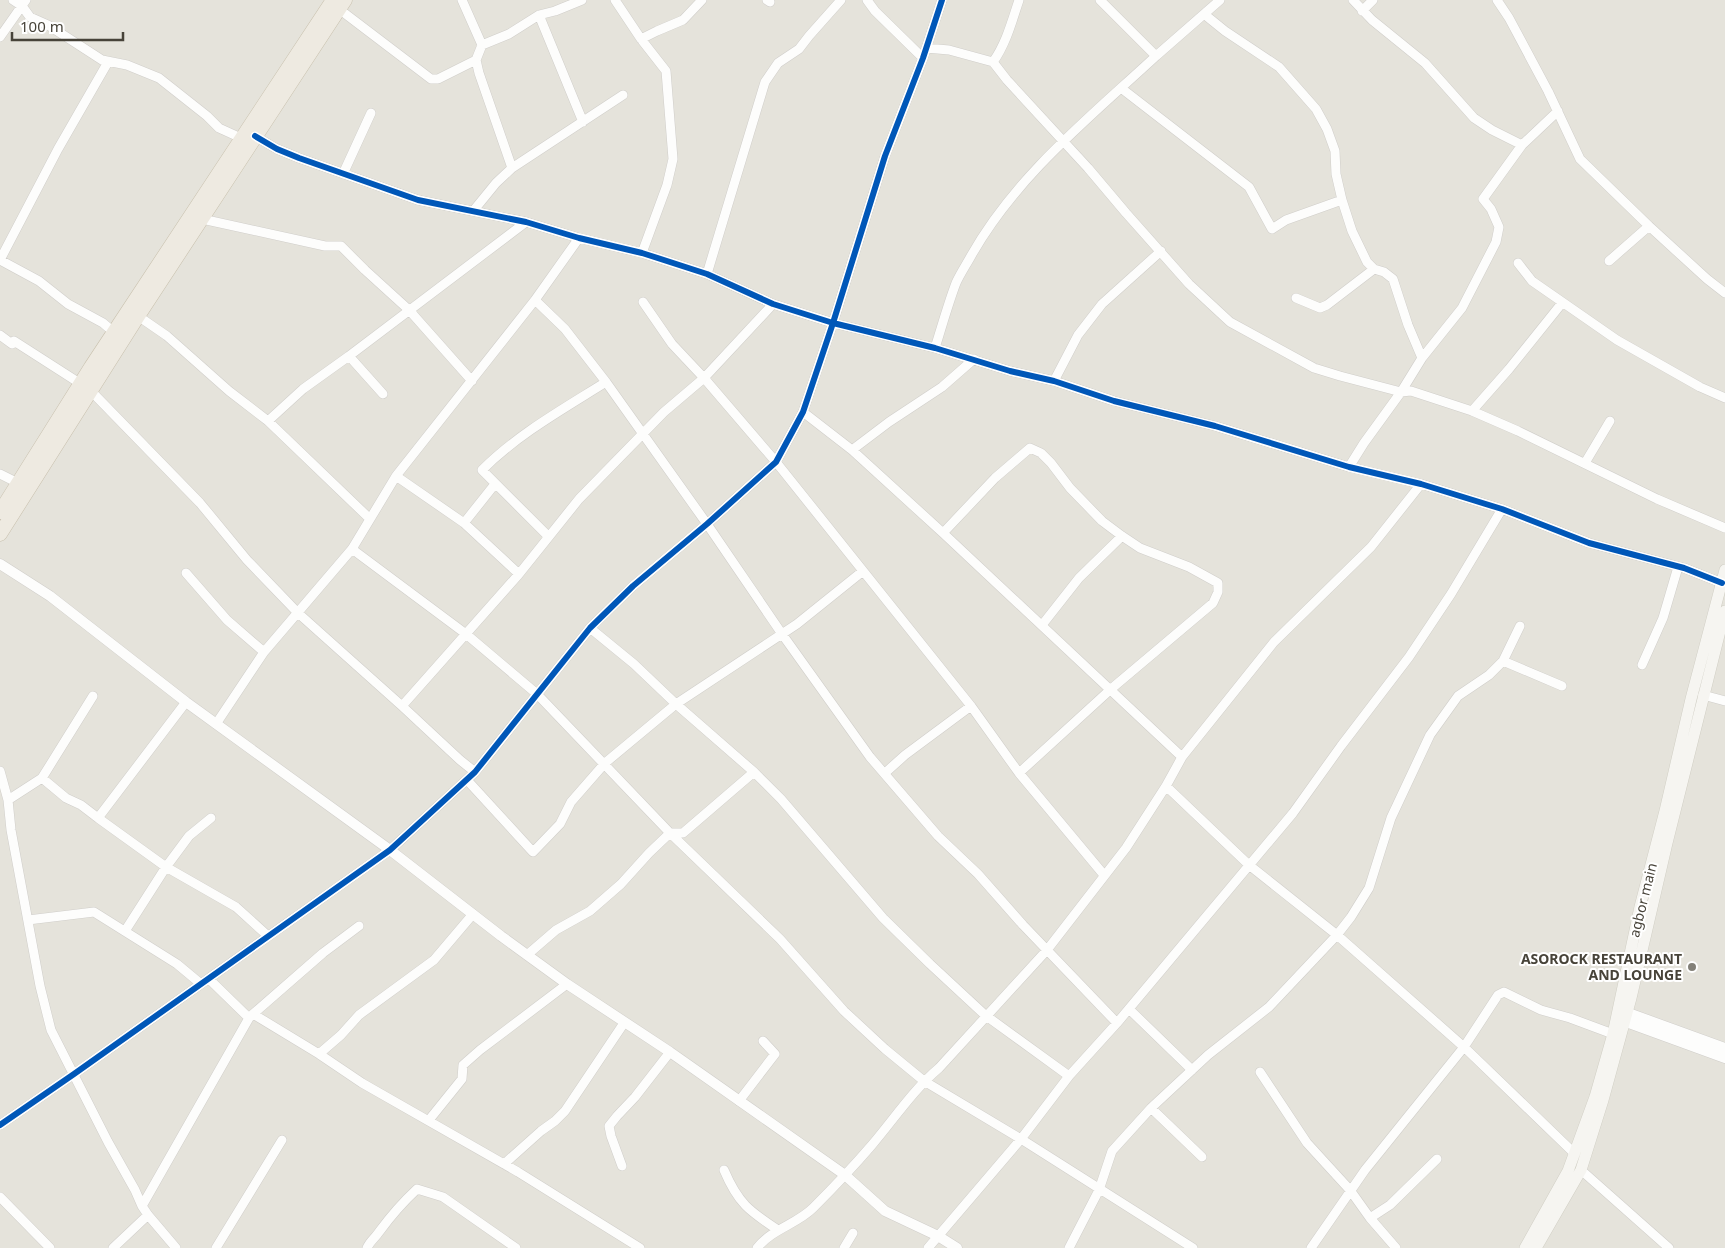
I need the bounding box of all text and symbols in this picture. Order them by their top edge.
scale bar [12,10,124,42]
text: 100 m [20,16,64,36]
street label: agbor main [1624,861,1661,939]
place label: ASOROCK RESTAURANT AND LOUNGE [1521,949,1682,984]
marker: ASOROCK RESTAURANT AND LOUNGE [1686,961,1698,973]

